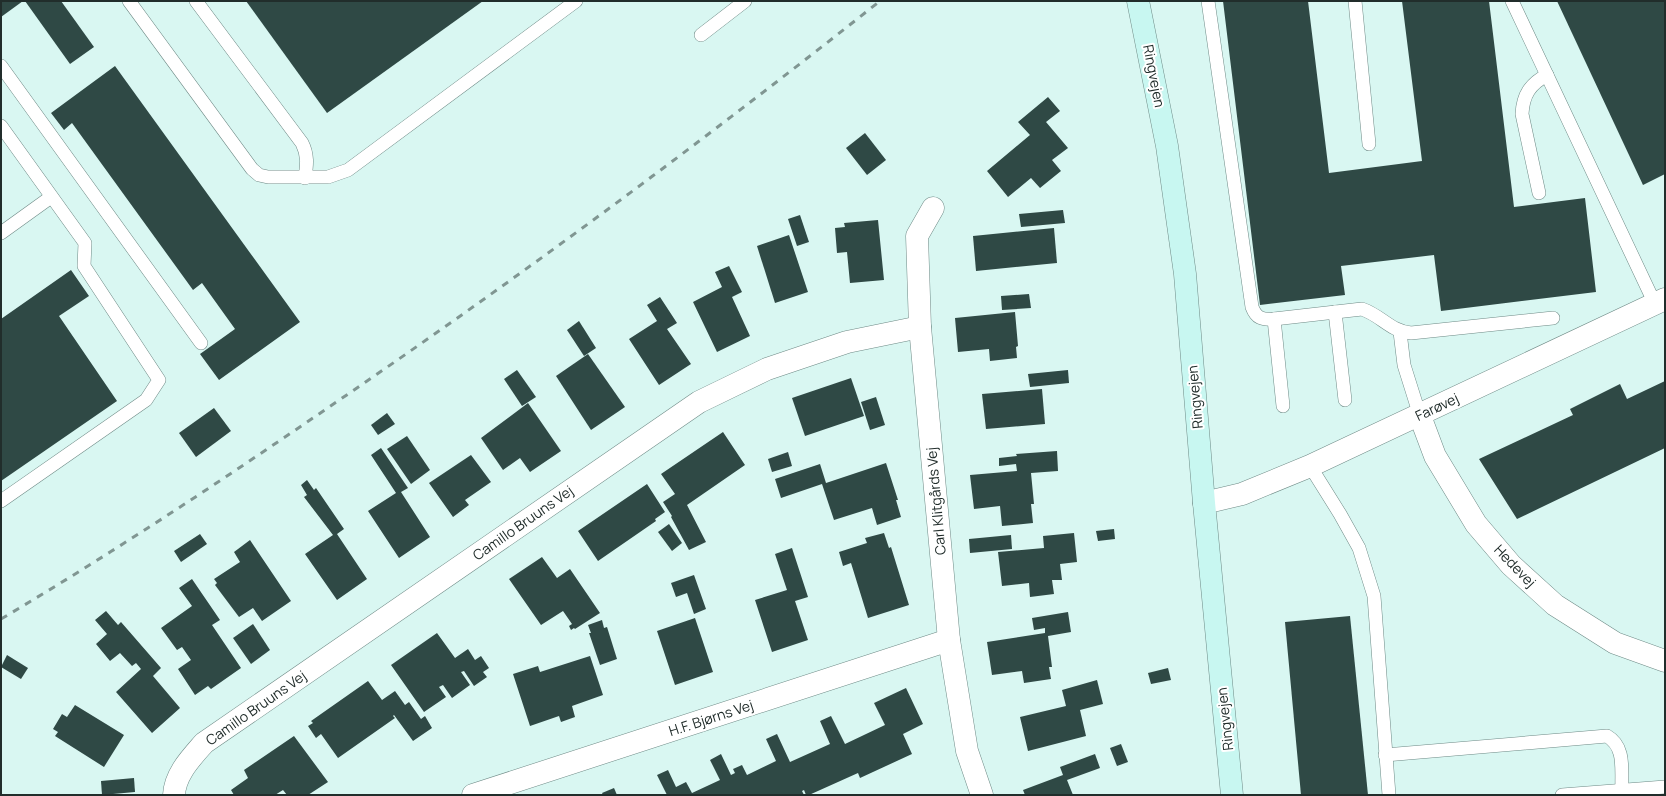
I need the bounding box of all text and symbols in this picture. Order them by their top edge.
street label: Ringvejen [1139,43,1170,109]
street label: Ringvejen [1182,365,1207,430]
street label: Farøvej [1412,388,1462,425]
street label: Carl Klitgårds Vej [921,446,950,556]
street label: Camillo Bruuns Vej [469,481,577,564]
street label: Hedevej [1490,540,1540,591]
street label: Camillo Bruuns Vej [202,666,310,749]
street label: Ringvejen [1212,686,1237,752]
street label: H.F. Bjørns Vej [666,695,756,740]

